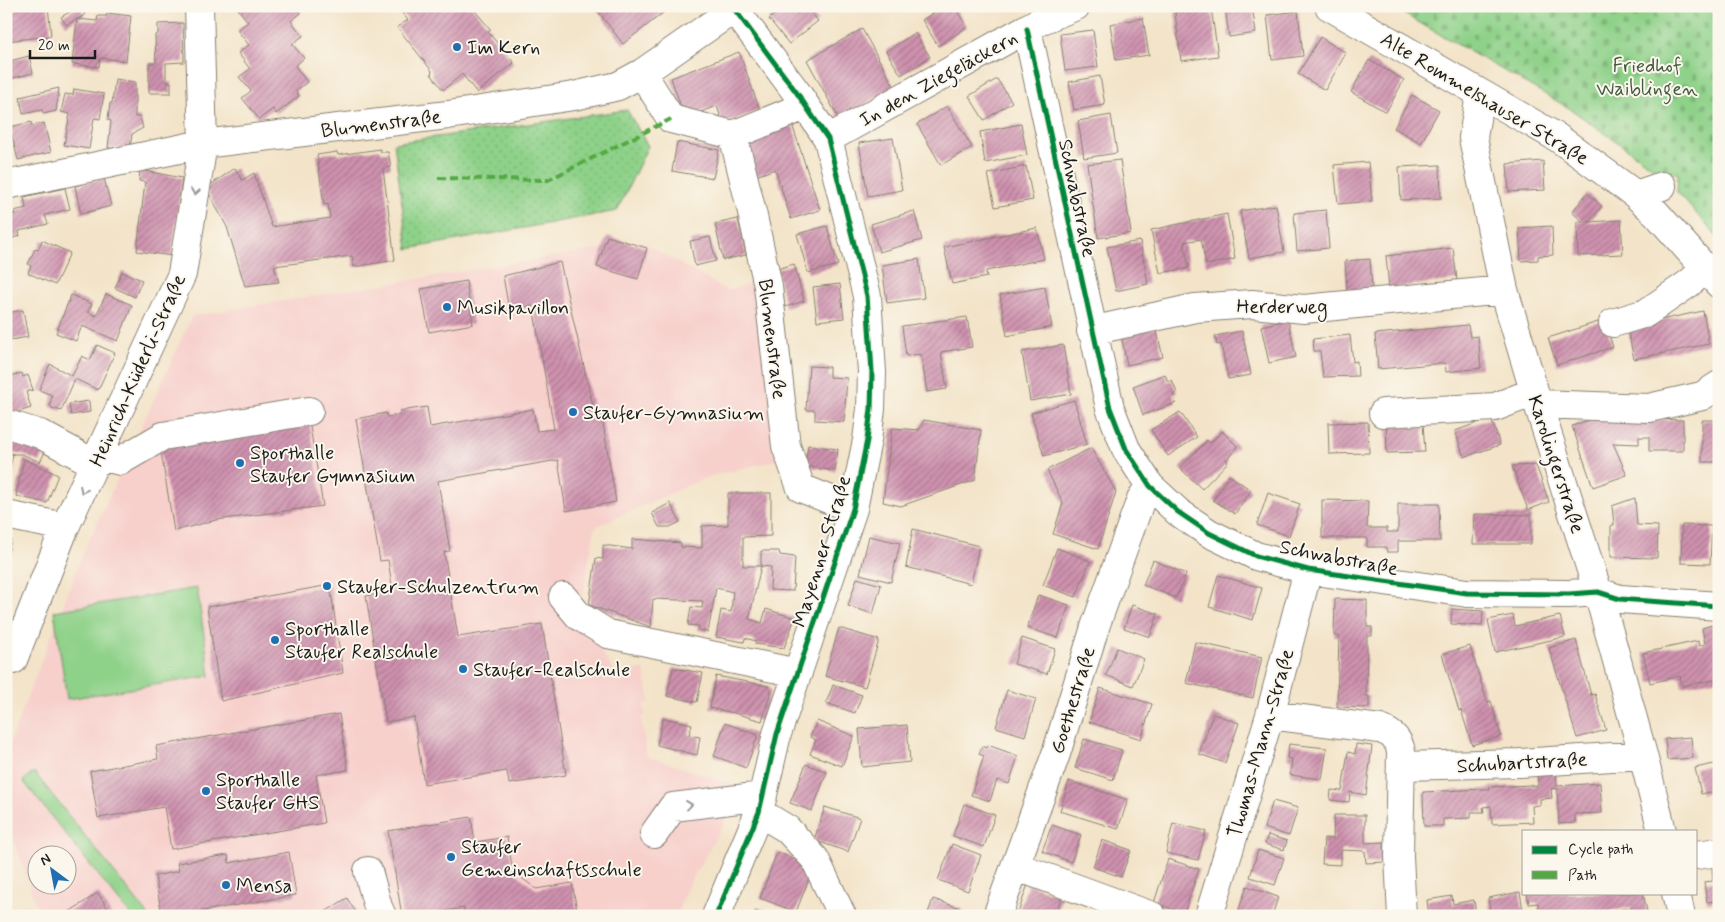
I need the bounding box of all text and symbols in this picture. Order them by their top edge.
street label: In den Ziegeläckern [855,25,1024,136]
street label: Alte Rommelshauser Straße [1375,26,1593,172]
scale bar [30,28,95,60]
place label: Im Kern [467,35,540,62]
text: 20 m [38,36,70,56]
marker: Im Kern [451,41,463,53]
park label: Friedhof Waiblingen [1596,53,1698,105]
street label: Blumenstraße [320,104,443,145]
street label: Schwabstraße [1051,137,1102,260]
one-way arrow [190,189,201,197]
street label: Heinrich-Küderli-Straße [84,270,193,471]
street label: Blumenstraße [751,278,792,401]
street label: Herderweg [1236,294,1328,322]
place label: Musikpavillon [457,295,569,322]
marker: Musikpavillon [441,301,453,313]
street label: Karolingerstraße [1519,392,1591,538]
place label: Staufer-Gymnasium [583,400,764,427]
marker: Staufer-Gymnasium [567,406,579,418]
place label: Sporthalle Staufer Gymnasium [250,440,415,490]
marker: Sporthalle Staufer Gymnasium [234,457,246,469]
street label: Mayenner Straße [786,472,858,631]
one-way arrow [78,485,89,494]
street label: Schwabstraße [1277,534,1400,583]
place label: Staufer-Schulzentrum [337,574,539,601]
marker: Staufer-Schulzentrum [321,580,333,592]
place label: Sporthalle Staufer Realschule [285,616,438,666]
marker: Sporthalle Staufer Realschule [269,634,281,646]
street label: Goethestraße [1044,643,1103,757]
street label: Thomas-Mann-Straße [1222,646,1301,841]
place label: Staufer-Realschule [473,657,630,684]
marker: Staufer-Realschule [457,663,469,675]
street label: Schubartstraße [1456,747,1588,780]
place label: Sporthalle Staufer GHS [216,767,319,817]
marker: Sporthalle Staufer GHS [200,785,212,797]
one-way arrow [685,801,693,811]
legend [1522,830,1698,894]
place label: Staufer Gemeinschaftsschule [461,834,642,884]
text: Cycle path [1568,840,1633,860]
north arrow [28,844,78,894]
text: N [37,850,54,870]
marker: Staufer Gemeinschaftsschule [445,851,457,863]
text: Path [1568,866,1597,886]
place label: Mensa [236,873,292,900]
marker: Mensa [220,879,232,891]

